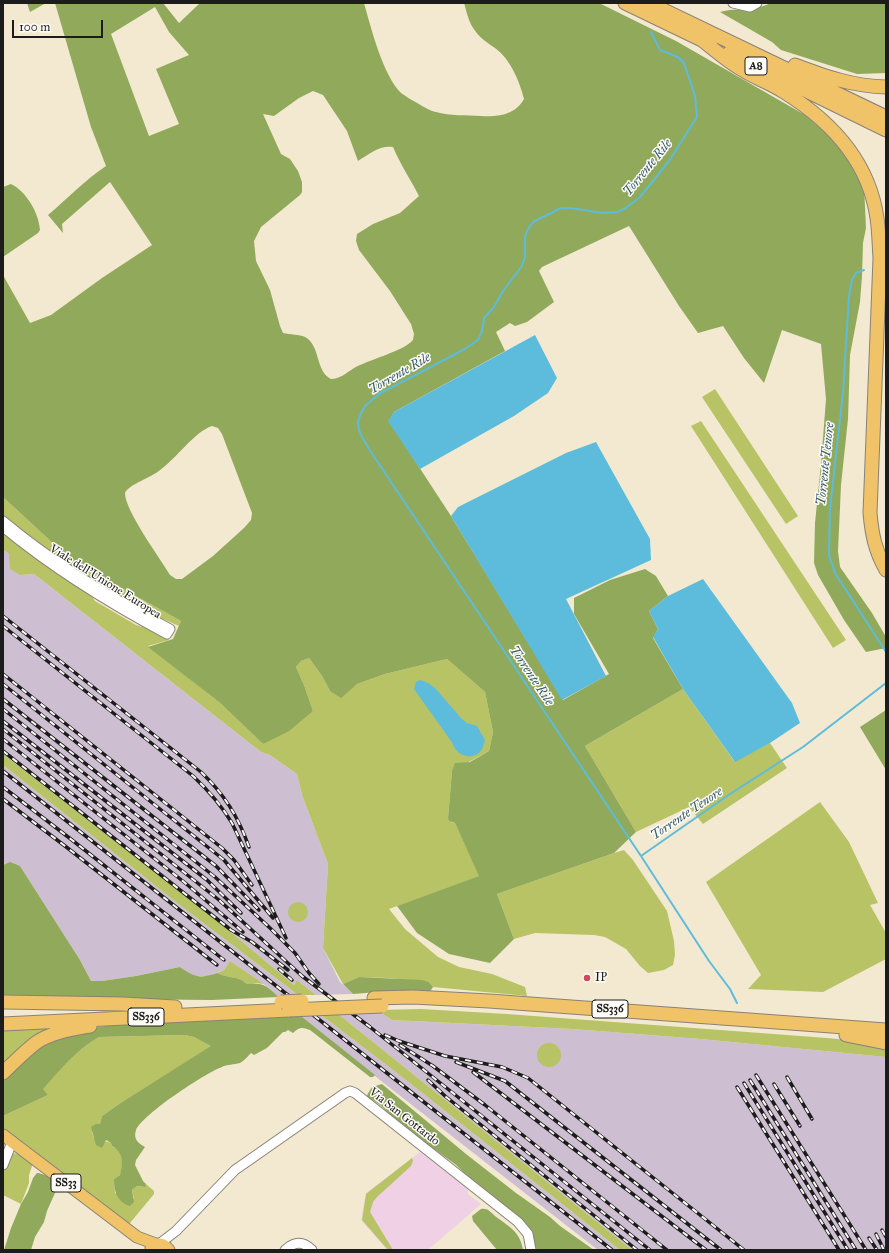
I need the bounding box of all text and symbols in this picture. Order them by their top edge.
scale bar [14,12,105,38]
text: 100 m [19,20,50,34]
road number: A8 [745,57,767,75]
water label: Torrente Rile [620,137,676,199]
water label: Torrente Rile [366,350,434,398]
water label: Torrente Tenore [814,422,838,506]
street label: Viale dell'Unione Europea [47,542,163,622]
water label: Torrente Rile [505,643,557,709]
water label: Torrente Tenore [648,784,726,844]
place label: IP [595,971,607,985]
marker: IP [582,973,592,983]
road number: SS336 [592,1000,628,1018]
road number: SS336 [128,1008,164,1026]
street label: Via San Gottardo [366,1085,442,1149]
road number: SS33 [51,1174,81,1192]

